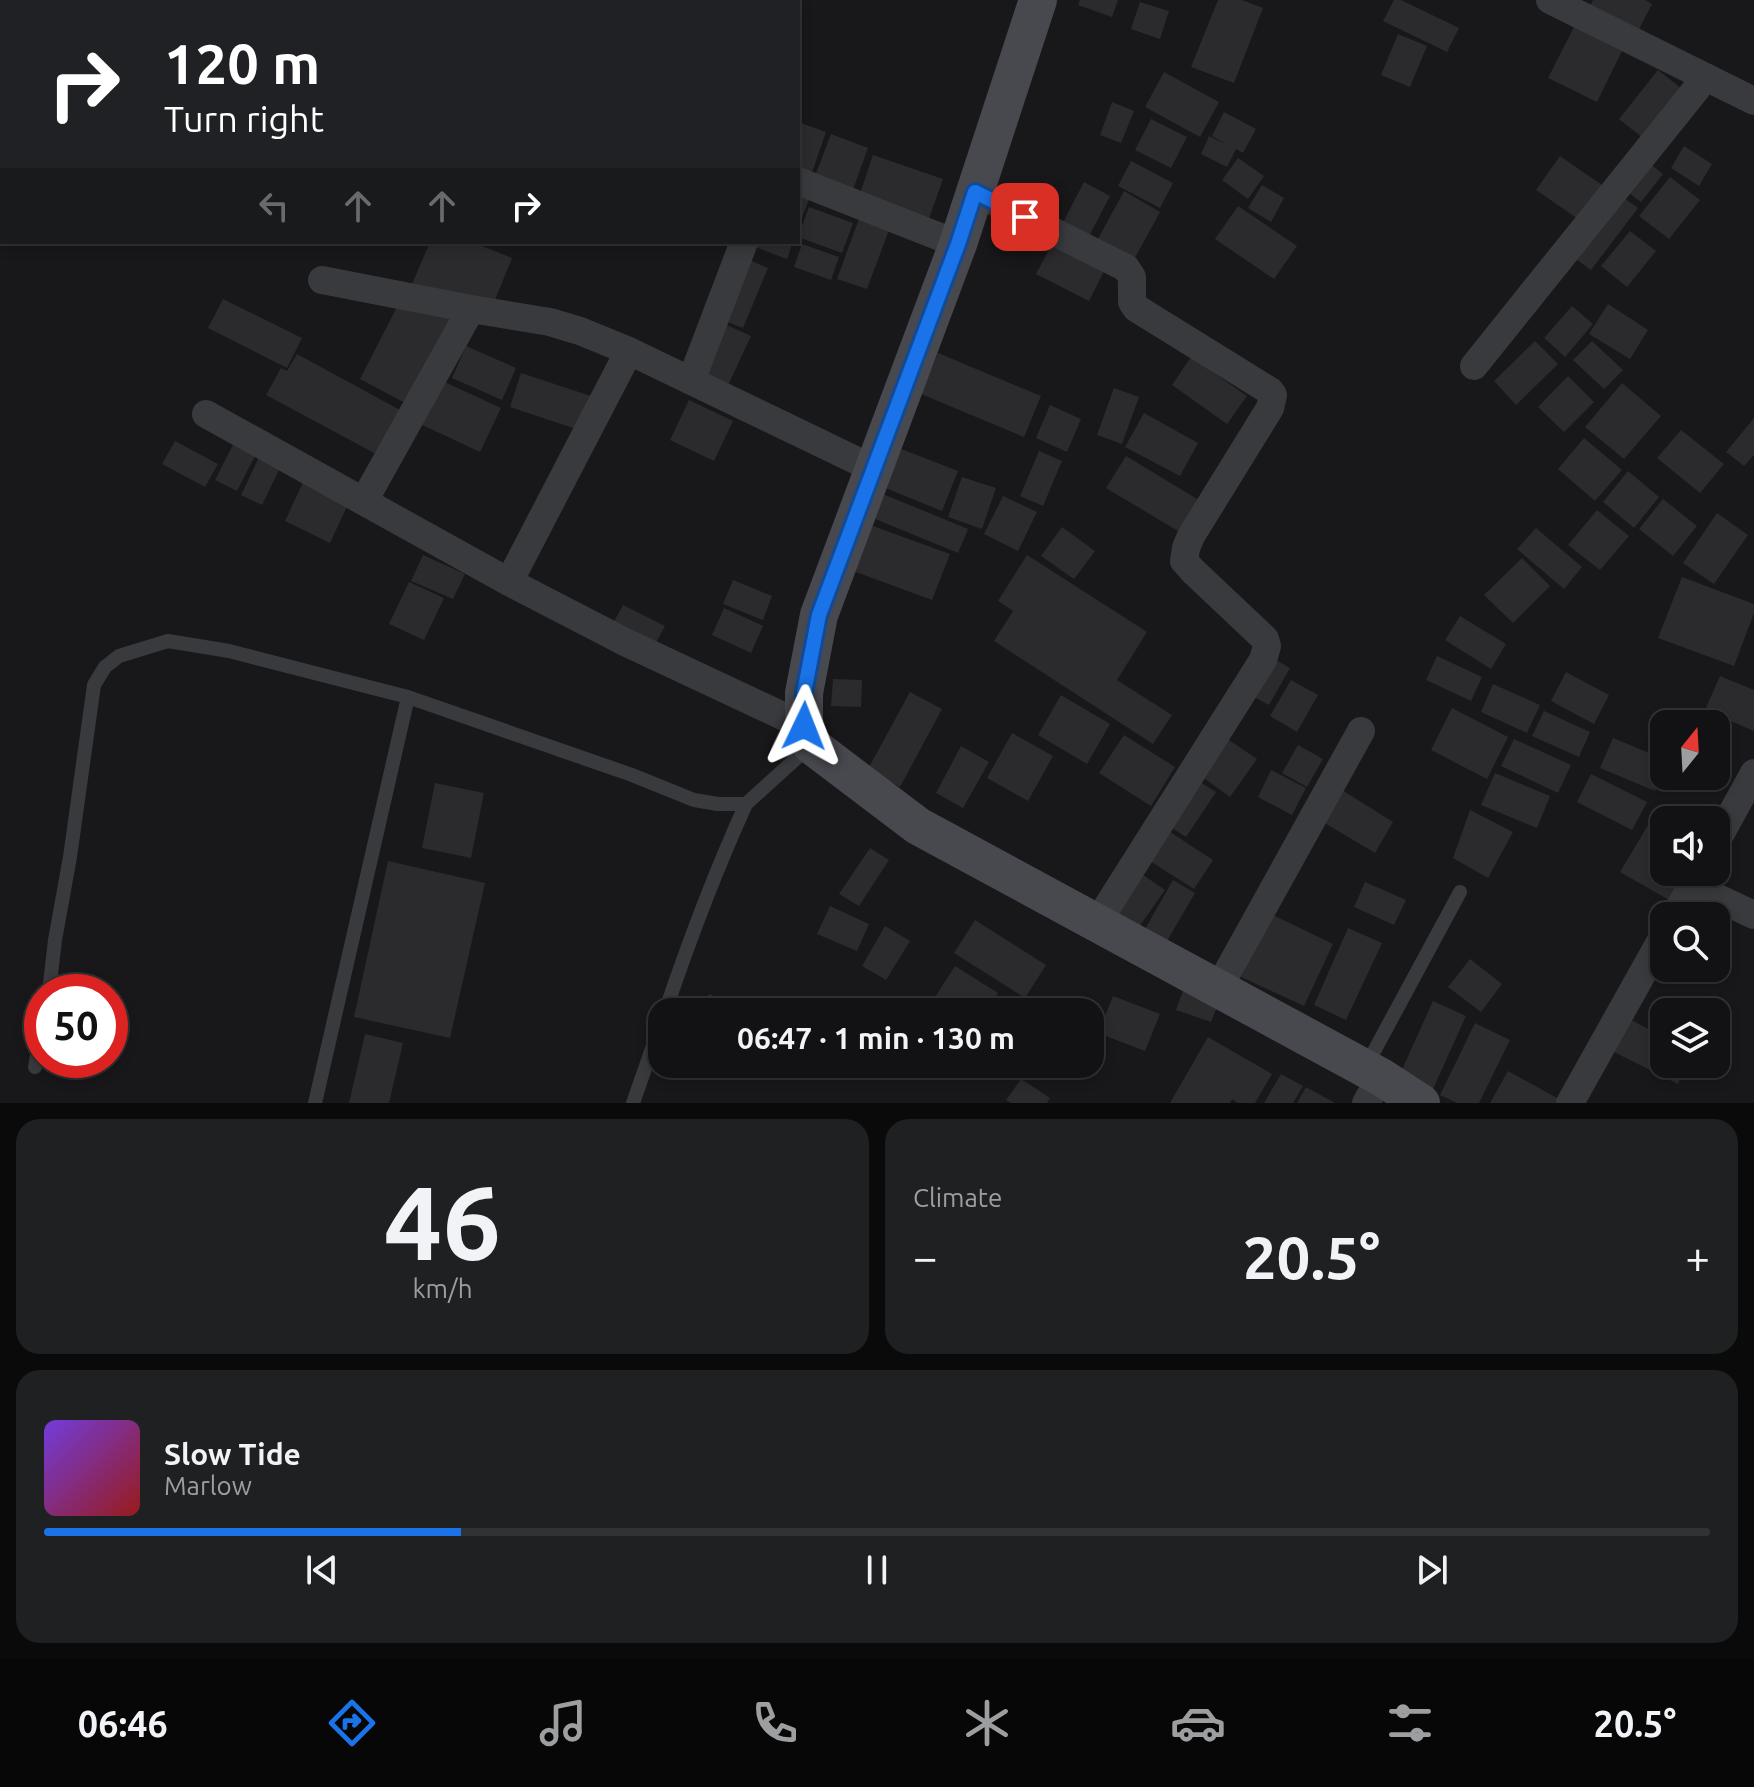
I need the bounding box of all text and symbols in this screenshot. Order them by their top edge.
icon: right [32,32,136,136]
text: 120 m [164,32,320,95]
text: Turn right [164,98,324,139]
pin [991,183,1059,251]
icon: left [252,184,296,228]
icon: ahead [336,184,380,228]
icon: ahead [420,184,464,228]
icon: right [504,184,548,228]
icon: arrive [1003,195,1047,239]
position arrow [762,684,846,768]
north arrow [1650,710,1730,790]
map controls [1650,710,1730,1078]
button: sound [1650,806,1730,886]
button: search [1650,902,1730,982]
speed limit sign: 50 [24,974,128,1078]
button: layers [1650,998,1730,1078]
text: 06:47 · 1 min · 130 m [737,1021,1015,1055]
text: 46 [384,1163,501,1280]
text: Climate [913,1183,1002,1212]
text: 20.5° [1243,1223,1380,1290]
text: − [913,1232,938,1281]
text: + [1685,1232,1710,1281]
text: km/h [412,1274,473,1303]
text: Slow Tide [164,1437,301,1471]
text: Marlow [164,1471,252,1500]
icon: previous [300,1548,344,1592]
icon: pause [855,1548,899,1592]
icon: next [1410,1548,1454,1592]
icon: directions [324,1695,380,1751]
icon: music [535,1695,591,1751]
icon: phone [747,1695,803,1751]
icon: climate [959,1695,1015,1751]
icon: car [1170,1695,1226,1751]
icon: filters [1382,1695,1438,1751]
text: 06:46 [78,1703,168,1744]
text: 20.5° [1594,1703,1676,1744]

